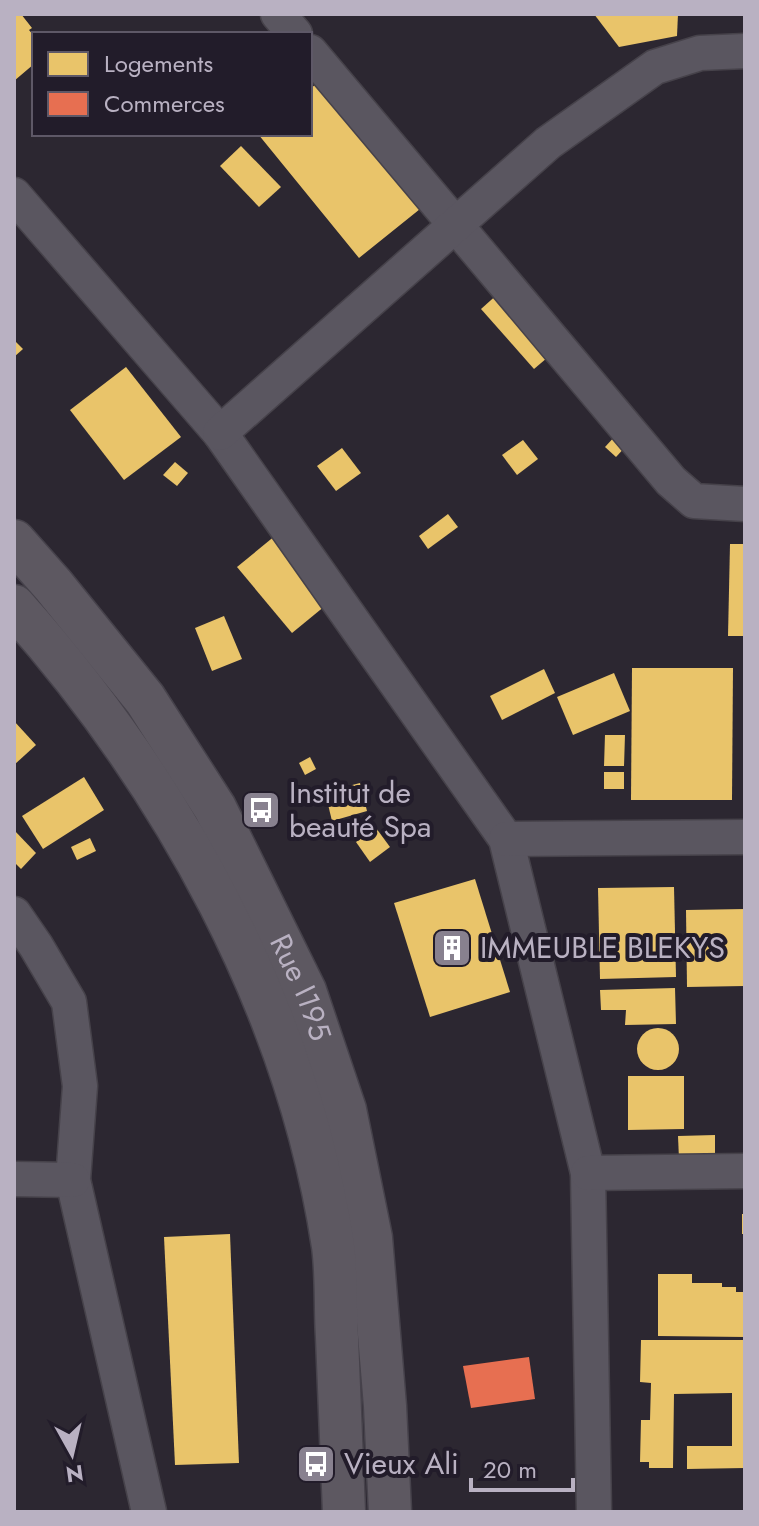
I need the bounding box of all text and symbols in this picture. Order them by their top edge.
legend [32,32,312,136]
text: Logements [104,46,213,81]
text: Commerces [104,86,225,121]
place label: Institut de beauté Spa [289,771,431,848]
bus stop icon: Institut de beauté Spa [240,789,282,831]
place label: IMMEUBLE BLEKYS [480,926,725,969]
street label: Rue I195 [259,927,342,1046]
building icon: IMMEUBLE BLEKYS [431,927,473,969]
north arrow [32,1414,112,1494]
place label: Vieux Ali [344,1442,459,1485]
scale bar [471,1442,573,1492]
bus stop icon: Vieux Ali [295,1443,337,1485]
text: 20 m [483,1452,537,1487]
text: N [64,1457,86,1491]

